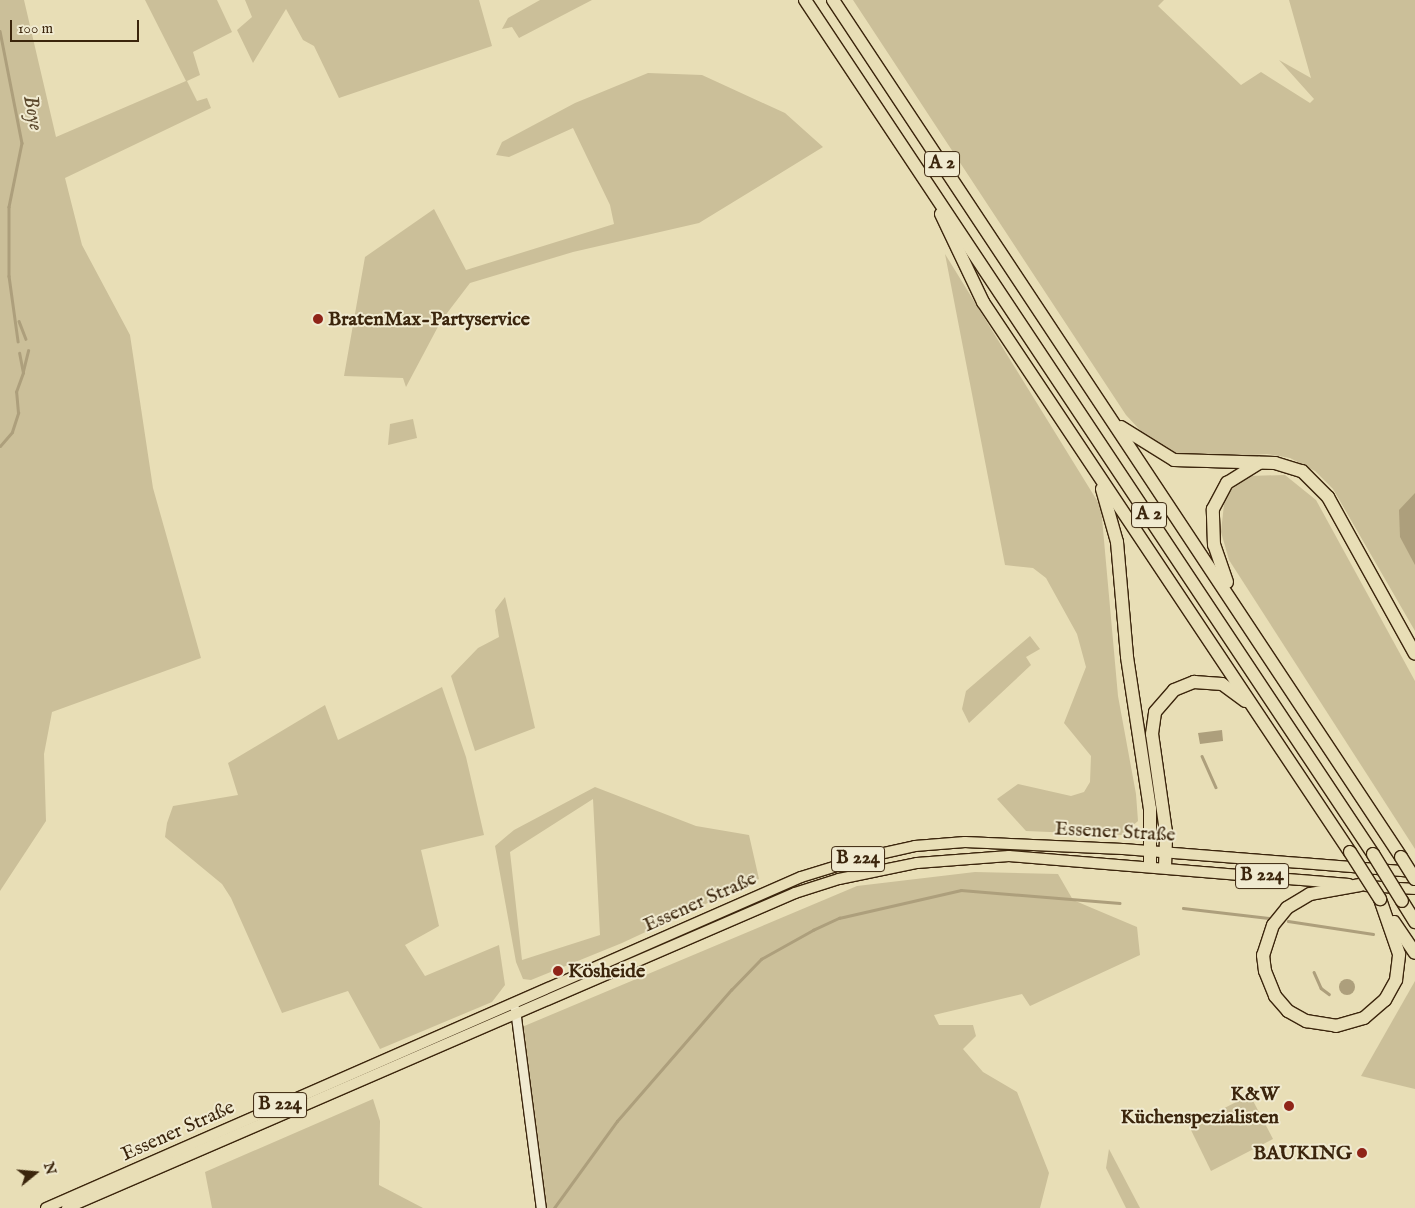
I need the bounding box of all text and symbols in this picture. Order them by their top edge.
scale bar [12,10,141,42]
text: 100 m [18,19,53,38]
water label: Boye [16,93,48,133]
road number: A 2 [923,147,961,180]
place label: BratenMax-Partyservice [328,307,530,331]
marker: BratenMax-Partyservice [312,313,324,325]
road number: A 2 [1130,498,1168,532]
street label: Essener Straße [1054,817,1176,847]
road number: B 224 [830,842,886,876]
road number: B 224 [1234,859,1290,892]
street label: Essener Straße [640,866,760,938]
place label: Kösheide [568,959,645,983]
marker: Kösheide [552,965,564,977]
place label: K&W Küchenspezialisten [1120,1082,1279,1129]
road number: B 224 [252,1088,308,1122]
street label: Essener Straße [118,1095,238,1167]
marker: K&W Küchenspezialisten [1283,1100,1295,1112]
place label: BAUKING [1253,1141,1352,1165]
marker: BAUKING [1356,1147,1368,1159]
north arrow [10,1148,60,1198]
text: N [39,1160,60,1177]

